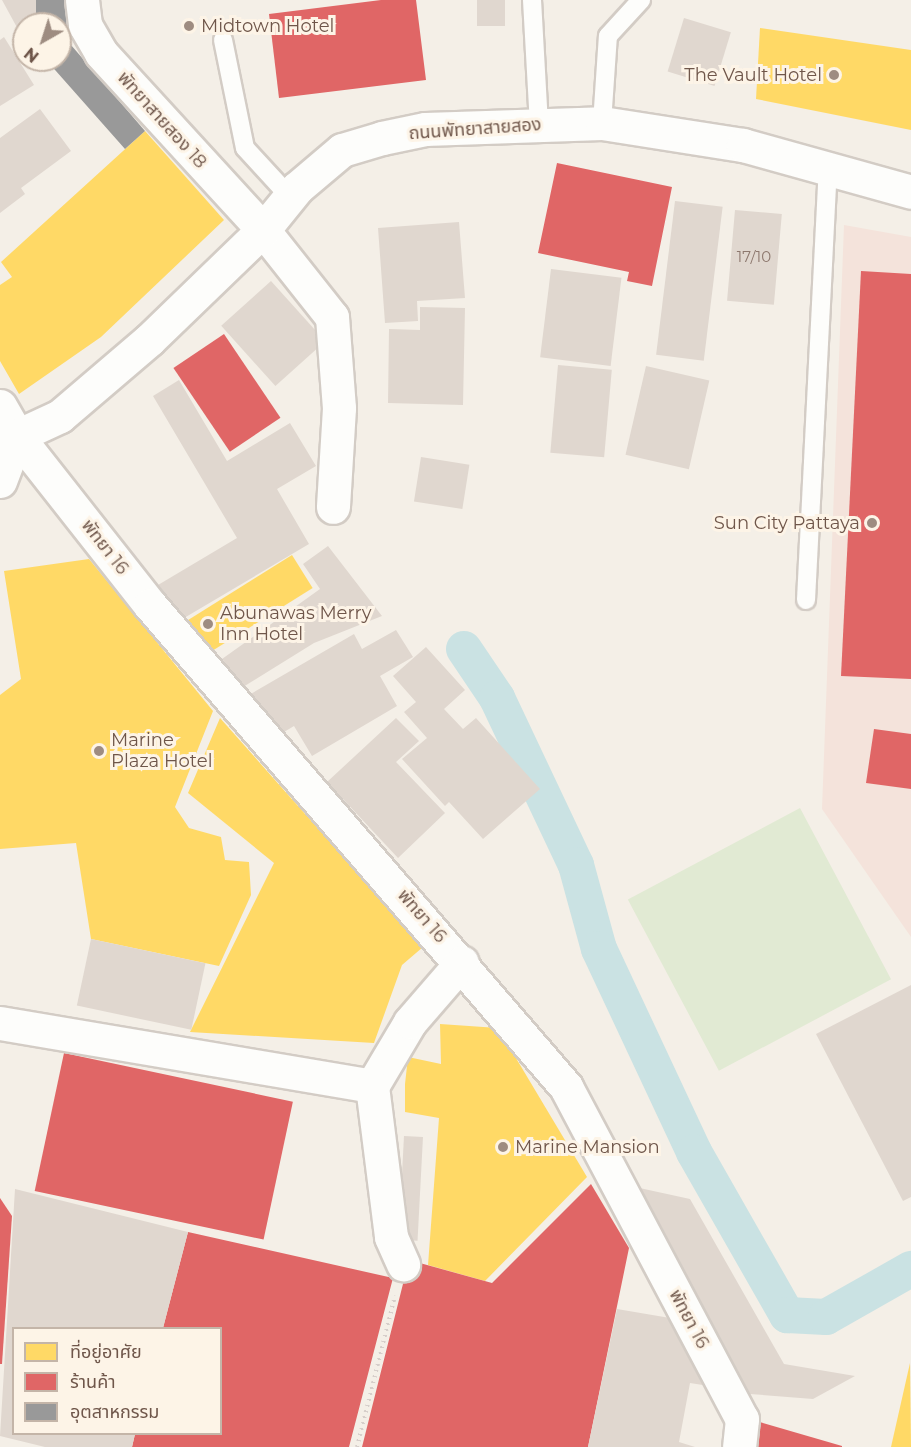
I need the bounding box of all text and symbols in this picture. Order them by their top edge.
north arrow [12,12,72,72]
place label: Midtown Hotel [201,15,334,37]
marker: Midtown Hotel [182,19,196,33]
text: N [21,43,43,66]
place label: The Vault Hotel [684,64,822,86]
street label: พัทยาสายสอง 18 [113,67,211,173]
marker: The Vault Hotel [827,68,841,82]
street label: ถนนพัทยาสายสอง [408,114,542,144]
house number: 17/10 [737,248,771,266]
place label: Sun City Pattaya [714,512,860,534]
street label: พัทยา 16 [77,515,133,579]
marker: Sun City Pattaya [865,516,879,530]
place label: Abunawas Merry Inn Hotel [220,603,371,646]
marker: Abunawas Merry Inn Hotel [201,617,215,631]
place label: Marine Plaza Hotel [111,730,213,772]
marker: Marine Plaza Hotel [92,744,106,758]
street label: พัทยา 16 [393,885,451,947]
place label: Marine Mansion [515,1136,660,1158]
marker: Marine Mansion [496,1140,510,1154]
street label: พัทยา 16 [665,1286,713,1352]
legend [12,1327,222,1435]
text: ที่อยู่อาศัย [70,1341,142,1363]
text: ร้านค้า [70,1371,116,1393]
text: อุตสาหกรรม [70,1401,159,1423]

